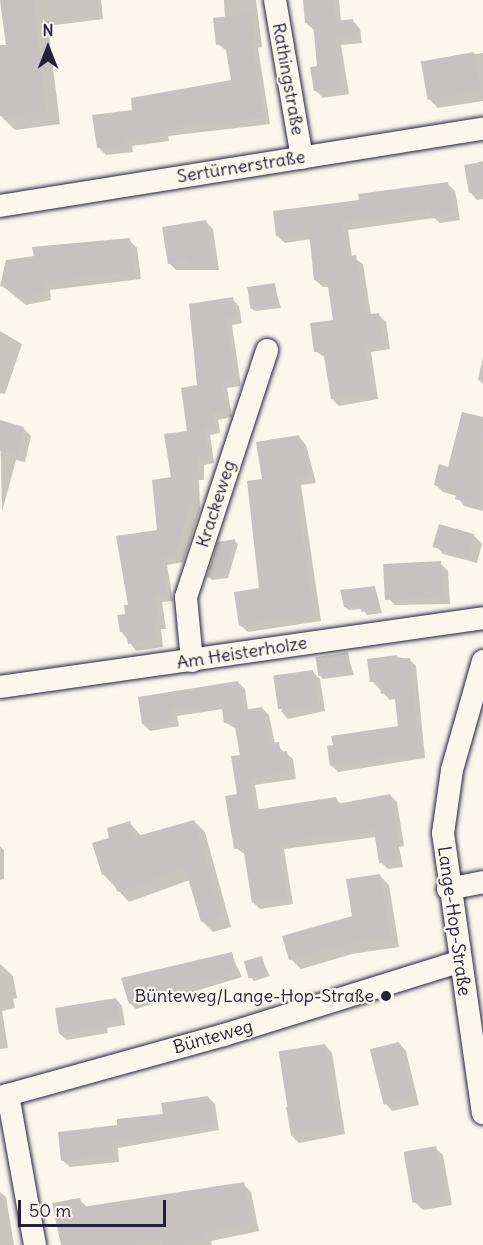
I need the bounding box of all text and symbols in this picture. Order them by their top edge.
north arrow [18,18,78,78]
text: N [42,20,54,40]
street label: Rathingstraße [267,21,309,137]
street label: Sertürnerstraße [175,146,307,188]
street label: Krackeweg [192,458,240,550]
street label: Am Heisterholze [175,632,309,674]
street label: Lange-Hop-Straße [433,845,475,997]
place label: Bünteweg/Lange-Hop-Straße [134,985,374,1007]
marker: Bünteweg/Lange-Hop-Straße [379,989,393,1003]
street label: Bünteweg [171,1015,255,1059]
scale bar [21,1188,170,1226]
text: 50 m [29,1199,71,1222]

